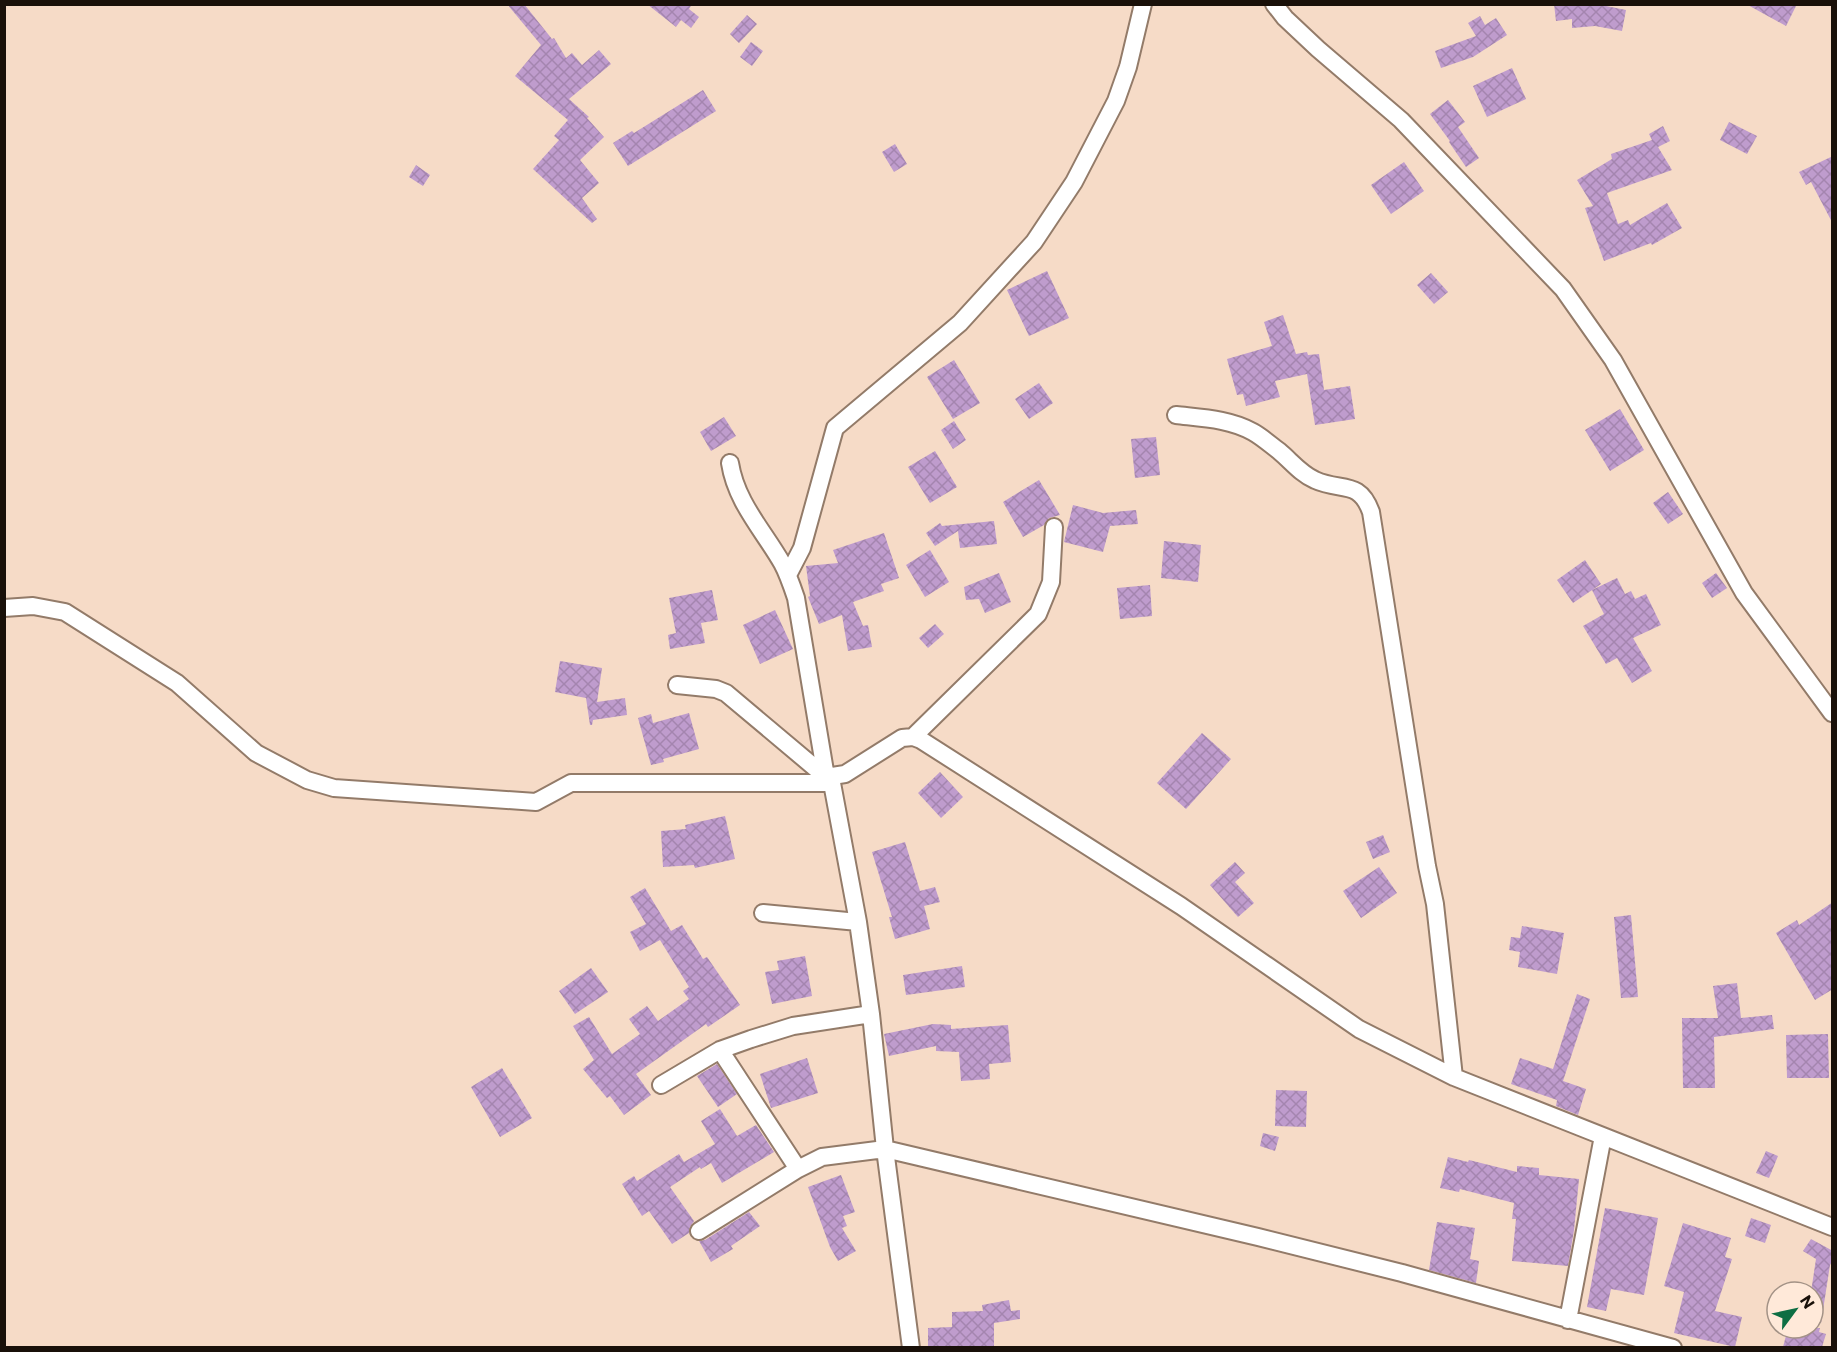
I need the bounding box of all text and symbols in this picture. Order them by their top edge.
north arrow [1765,1280,1825,1340]
text: N [1797,1291,1819,1312]

